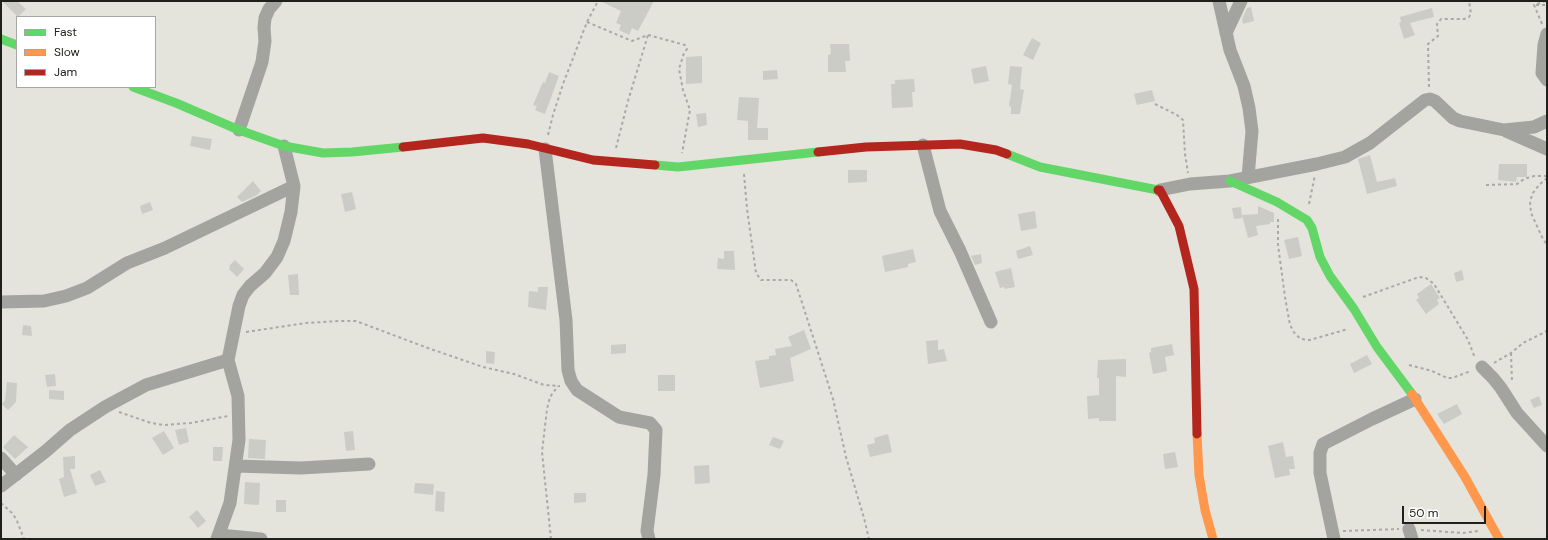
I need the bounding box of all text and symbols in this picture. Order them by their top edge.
legend [16,16,156,88]
text: Fast [54,24,77,40]
text: Slow [54,44,80,60]
text: Jam [54,64,77,80]
scale bar [1404,498,1488,524]
text: 50 m [1409,505,1438,521]

